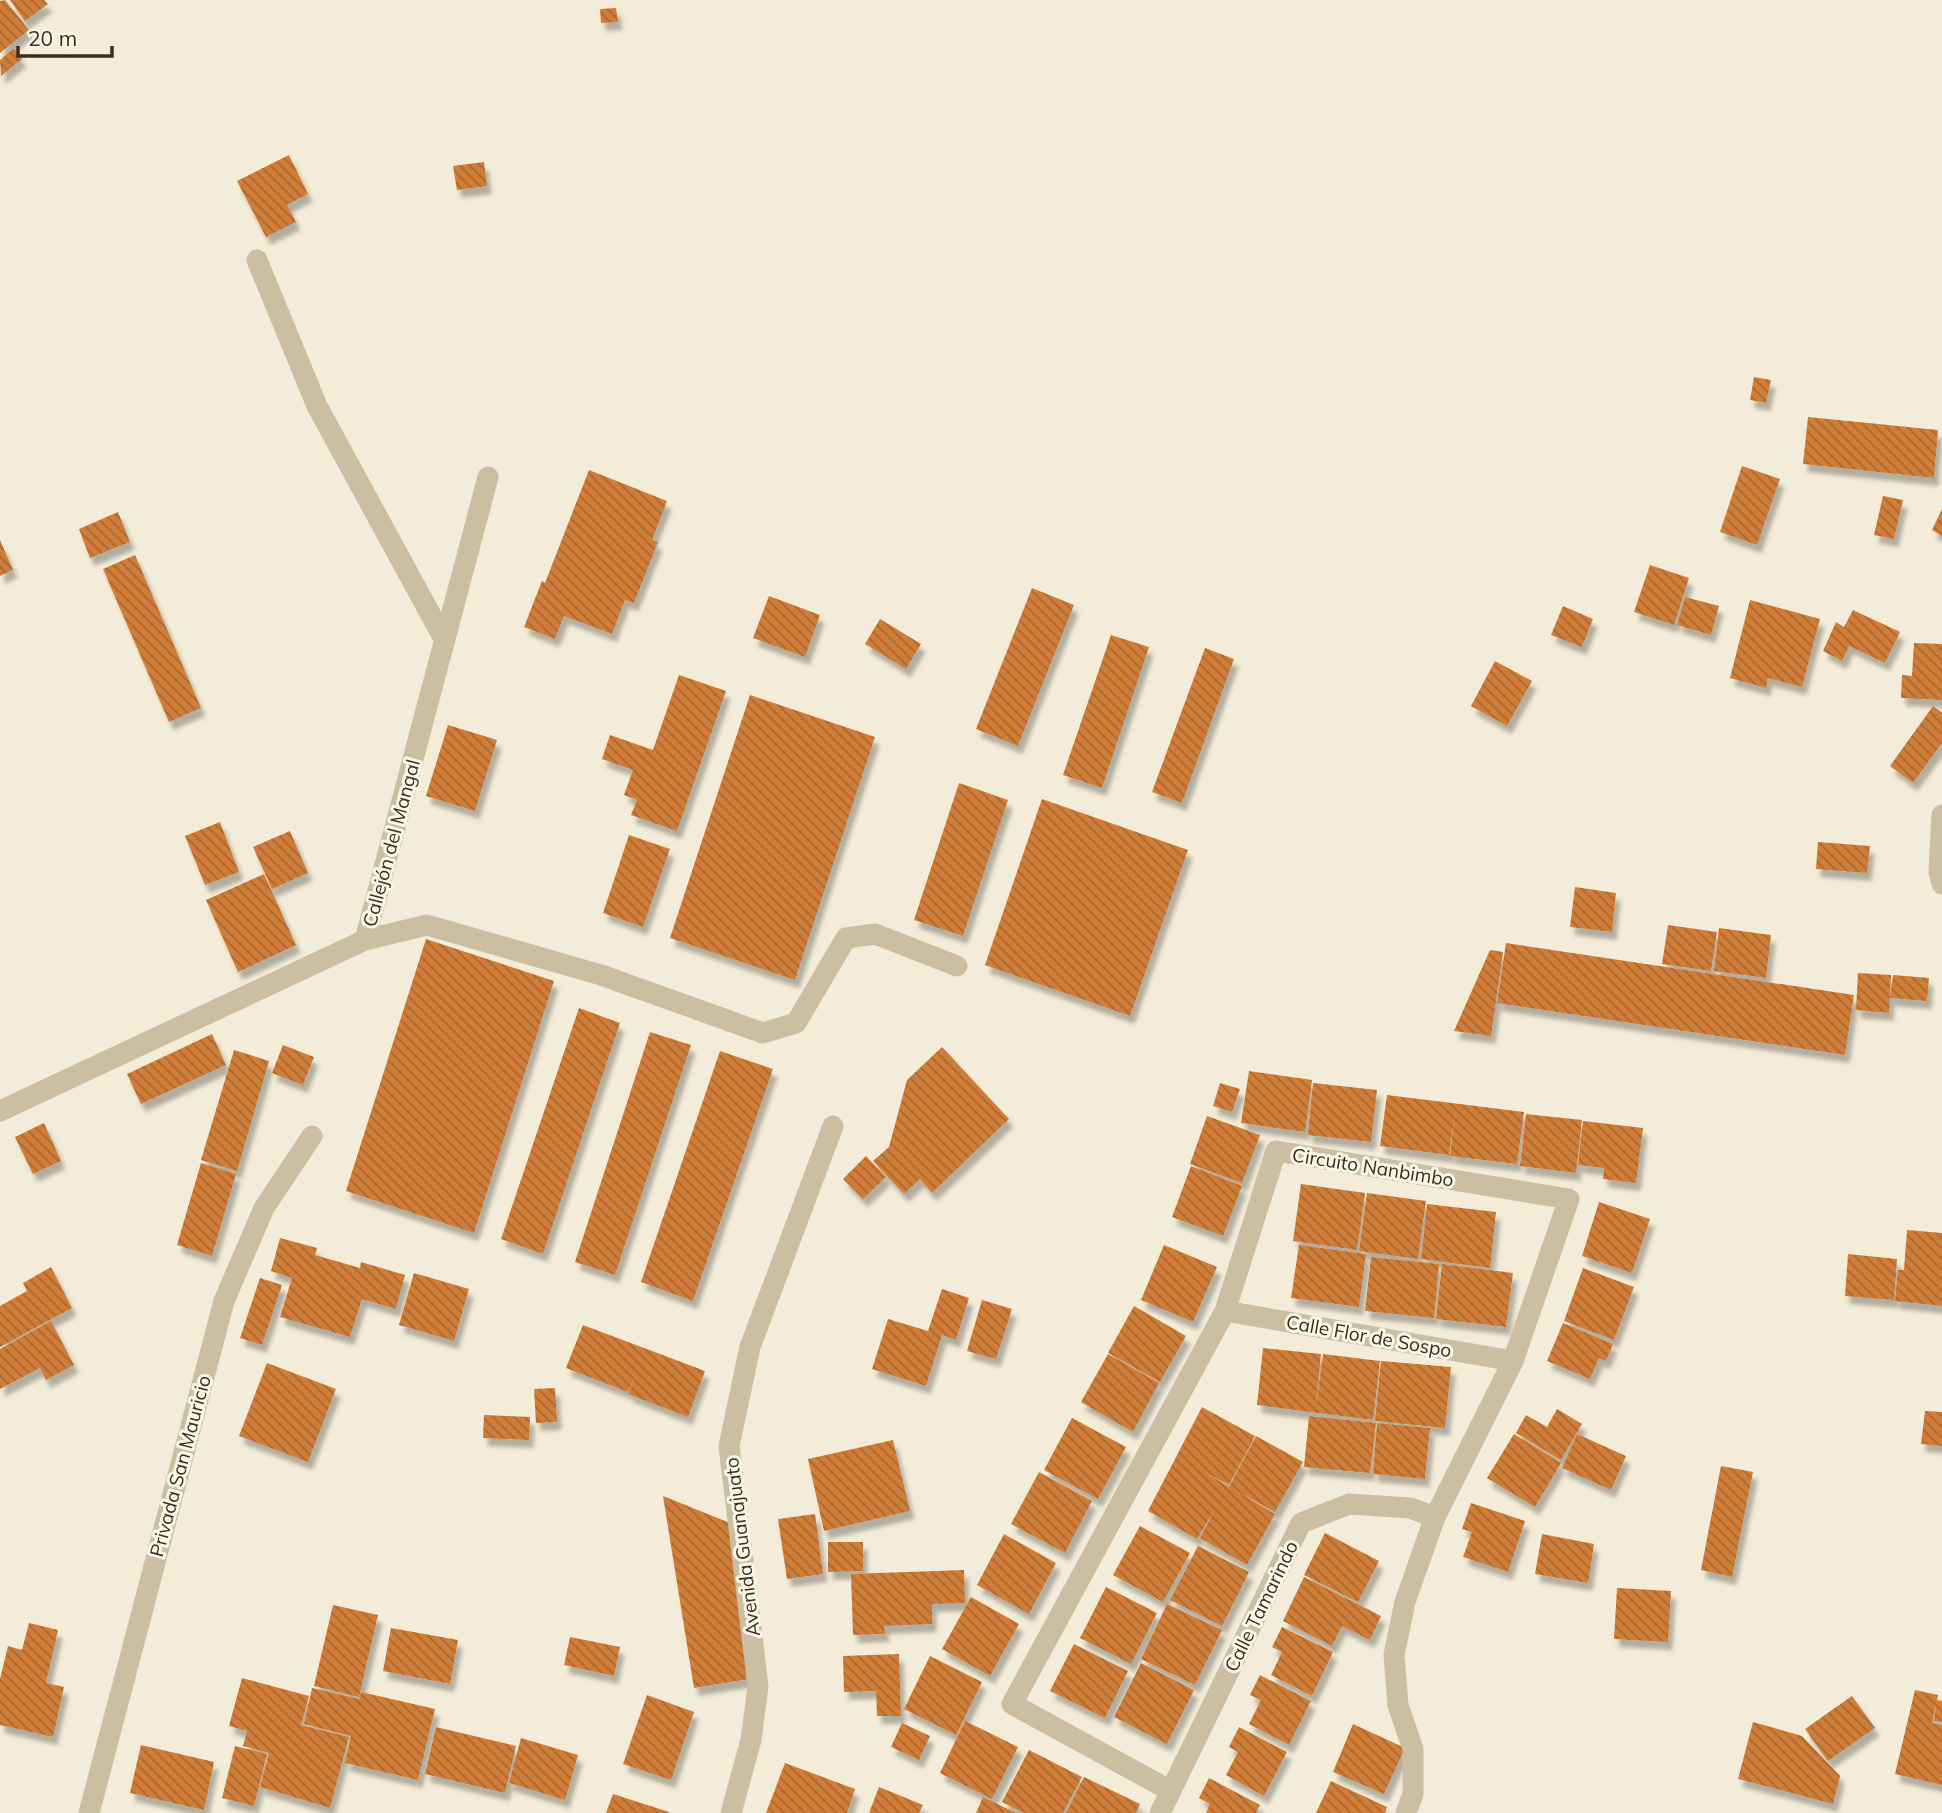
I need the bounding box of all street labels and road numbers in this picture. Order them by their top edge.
street label: Callejón del Mangal [357,757,425,929]
street label: Circuito Nanbimbo [1291,1142,1455,1192]
street label: Calle Flor de Sospo [1284,1310,1454,1362]
street label: Privada San Mauricio [144,1373,216,1559]
street label: Avenida Guanajuato [719,1456,765,1638]
street label: Calle Tamarindo [1219,1537,1303,1675]

